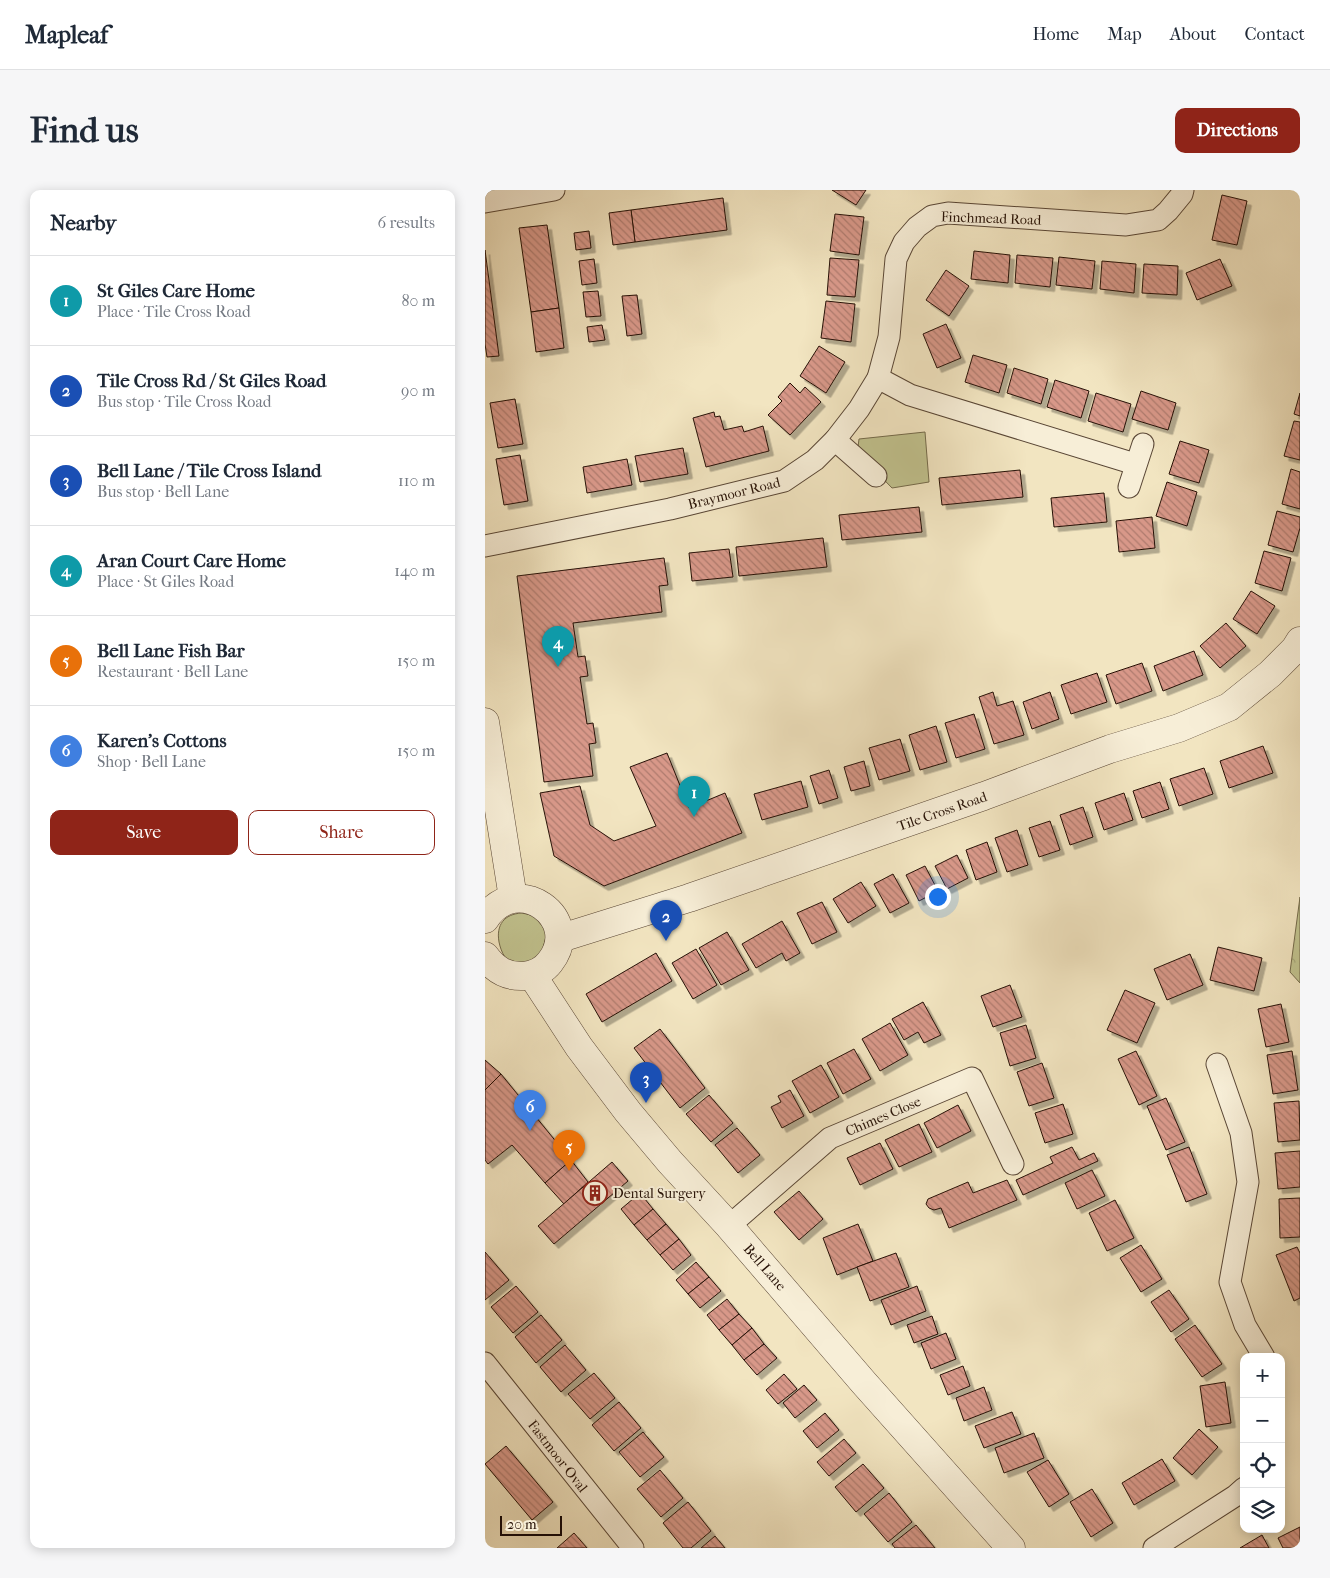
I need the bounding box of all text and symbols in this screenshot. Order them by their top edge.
text: Mapleaf [25,21,108,49]
text: Home [1032,24,1079,45]
text: Map [1107,24,1142,45]
text: About [1170,24,1216,45]
text: Contact [1244,24,1305,45]
button: Directions [1175,108,1300,153]
text: Find us [30,110,139,151]
street label: Finchmead Road [940,208,1042,229]
text: Nearby [50,211,116,235]
text: 6 results [377,213,435,232]
text: St Giles Care Home [97,280,255,302]
text: 1 [63,291,69,310]
text: 80 m [401,291,435,310]
text: Place · Tile Cross Road [97,302,251,321]
text: Tile Cross Rd / St Giles Road [97,370,326,392]
text: 2 [62,381,70,400]
text: 90 m [401,381,435,400]
text: Bus stop · Tile Cross Road [97,392,272,411]
text: Bell Lane / Tile Cross Island [97,460,321,482]
text: 3 [63,471,69,490]
text: 110 m [398,471,435,490]
street label: Braymoor Road [686,474,782,513]
text: Bus stop · Bell Lane [97,482,229,501]
text: Aran Court Care Home [97,550,286,572]
text: 4 [61,561,71,580]
text: 140 m [394,561,435,580]
text: Place · St Giles Road [97,572,234,591]
pin: 4 [542,626,574,667]
text: Bell Lane Fish Bar [97,640,245,662]
text: 5 [63,651,69,670]
text: 150 m [397,651,435,670]
text: Restaurant · Bell Lane [97,662,248,681]
text: Karen's Cottons [97,730,227,752]
text: 6 [62,741,70,760]
text: 150 m [397,741,435,760]
text: Shop · Bell Lane [97,752,206,771]
pin: 1 [678,776,710,817]
street label: Tile Cross Road [895,788,990,835]
button: Save [50,810,238,855]
button: Share [248,810,435,855]
your location [925,884,951,910]
pin: 2 [650,900,682,941]
pin: 3 [630,1062,662,1103]
pin: 6 [514,1090,546,1131]
street label: Chimes Close [843,1093,924,1140]
pin: 5 [553,1130,585,1171]
building icon: Dental Surgery [582,1180,608,1206]
place label: Dental Surgery [613,1185,706,1202]
street label: Bell Lane [740,1240,790,1294]
map controls [1240,1353,1285,1533]
button: + [1240,1353,1285,1398]
button: − [1240,1398,1285,1443]
street label: Fastmoor Oval [524,1417,591,1496]
button: locate [1240,1443,1285,1488]
button: layers [1240,1488,1285,1533]
scale bar [500,1513,563,1536]
text: 20 m [507,1516,537,1533]

